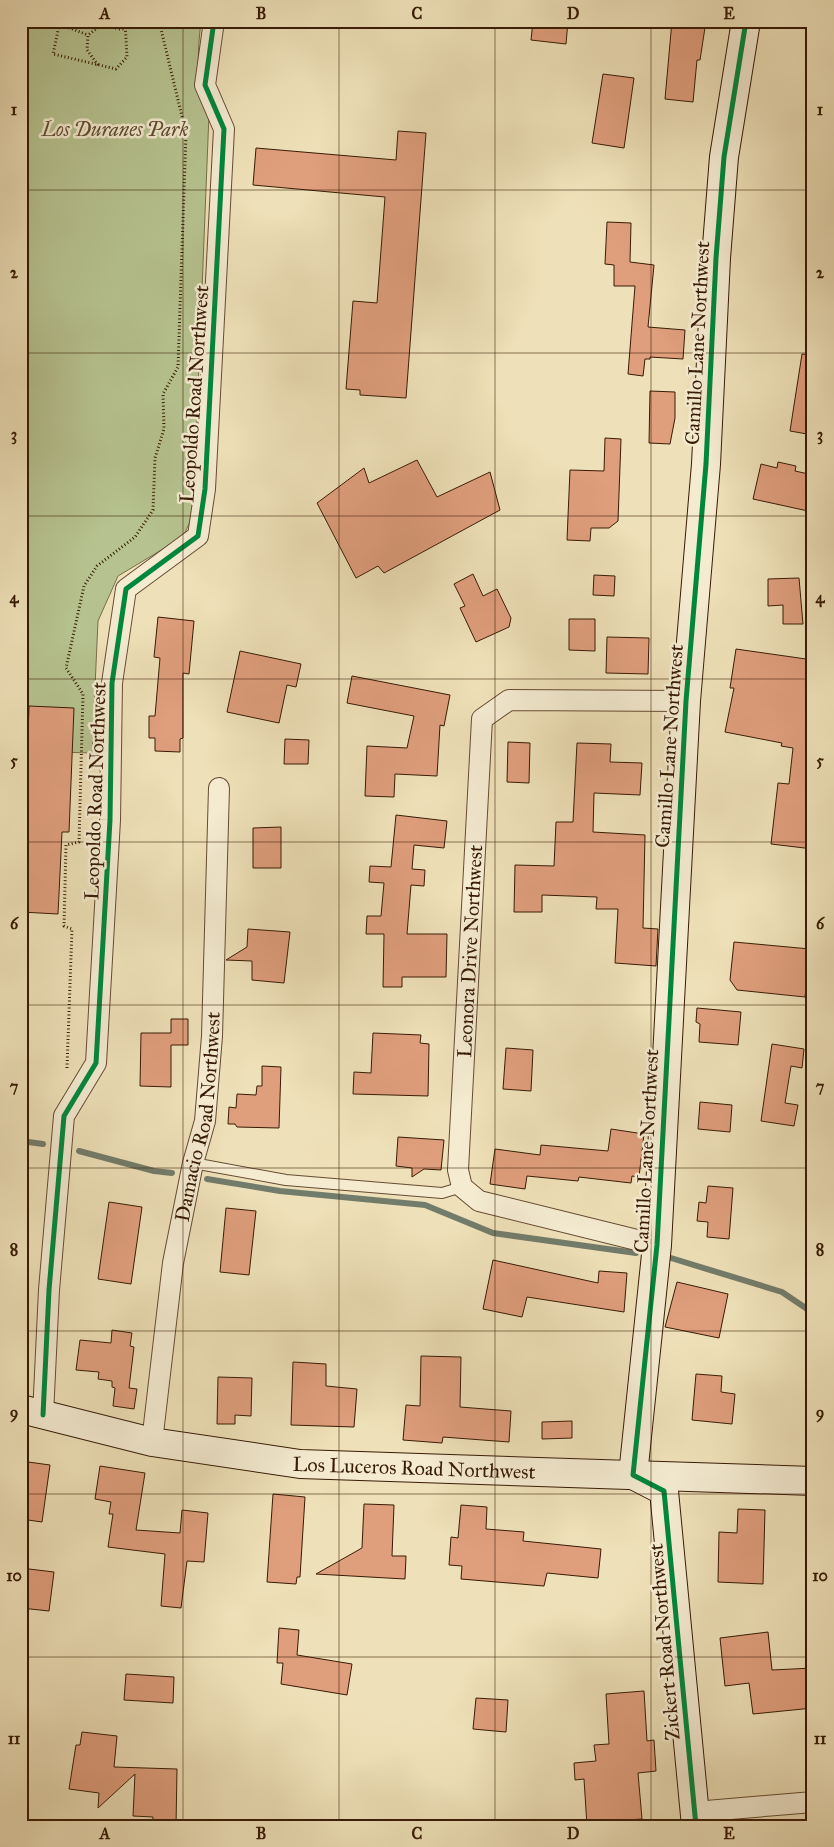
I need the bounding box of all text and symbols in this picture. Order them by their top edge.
text: A [99,4,111,23]
text: B [256,4,266,23]
text: C [412,4,423,23]
text: D [567,4,580,23]
text: E [723,4,735,23]
text: 1 [11,100,18,119]
text: 1 [817,100,824,119]
park label: Los Duranes Park [41,117,188,141]
street label: Camillo Lane Northwest [680,240,714,446]
text: 2 [10,263,19,282]
text: 2 [816,263,825,282]
street label: Leopoldo Road Northwest [174,284,214,504]
text: 3 [11,425,17,445]
text: 3 [817,425,823,445]
text: 4 [10,588,20,608]
text: 4 [816,588,826,608]
street label: Camillo Lane Northwest [650,643,688,849]
street label: Leopoldo Road Northwest [79,682,111,900]
text: 5 [10,751,18,770]
text: 5 [816,751,824,770]
street label: Leonora Drive Northwest [452,844,487,1058]
text: 6 [10,914,19,933]
text: 6 [816,914,825,933]
street label: Damacio Road Northwest [170,1011,225,1224]
street label: Camillo Lane Northwest [629,1048,663,1254]
text: 7 [10,1077,19,1096]
text: 7 [816,1077,825,1096]
text: 8 [10,1240,18,1259]
text: 8 [816,1240,824,1259]
text: 9 [10,1403,18,1423]
text: 9 [816,1403,824,1423]
street label: Los Luceros Road Northwest [292,1452,536,1484]
street label: Zickert Road Northwest [643,1543,685,1741]
text: 10 [6,1566,22,1585]
text: 10 [812,1566,828,1585]
text: 11 [8,1729,21,1748]
text: 11 [814,1729,827,1748]
text: A [99,1824,111,1843]
text: B [256,1824,266,1843]
text: C [412,1824,423,1843]
text: D [567,1824,580,1843]
text: E [723,1824,735,1843]

